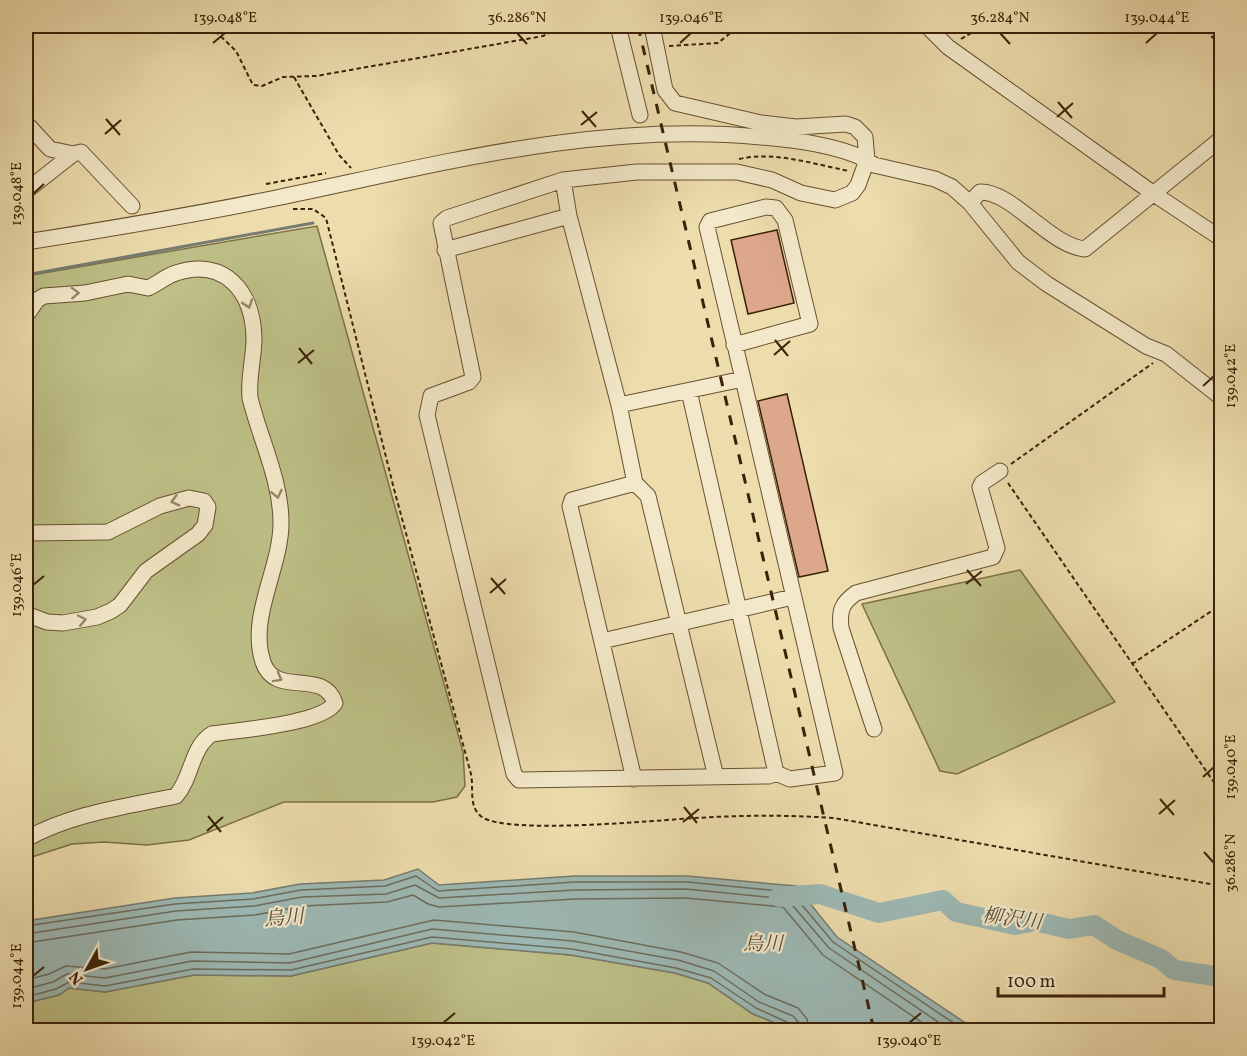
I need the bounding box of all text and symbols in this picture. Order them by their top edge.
text: 139.048°E [193,8,257,29]
text: 36.286°N [488,8,546,29]
text: 139.046°E [659,8,723,29]
text: 36.284°N [970,8,1030,29]
text: 139.044°E [1124,8,1190,29]
text: 139.048°E [7,162,28,226]
one-way arrow [70,287,79,300]
one-way arrow [240,298,253,309]
text: 139.042°E [1221,344,1242,408]
one-way arrow [270,489,283,499]
one-way arrow [170,494,180,507]
text: 139.046°E [7,553,28,617]
one-way arrow [77,614,87,627]
one-way arrow [272,671,282,682]
text: 139.040°E [1221,734,1242,800]
text: 36.286°N [1221,834,1242,892]
water label: 柳沢川 [981,902,1045,938]
water label: 烏川 [263,903,307,935]
water label: 烏川 [743,931,785,959]
north arrow [57,939,117,999]
text: 139.044°E [7,943,28,1009]
scale bar [998,960,1164,998]
text: N [65,966,89,989]
text: 100 m [1007,970,1056,995]
text: 139.042°E [411,1031,475,1052]
text: 139.040°E [876,1031,942,1052]

